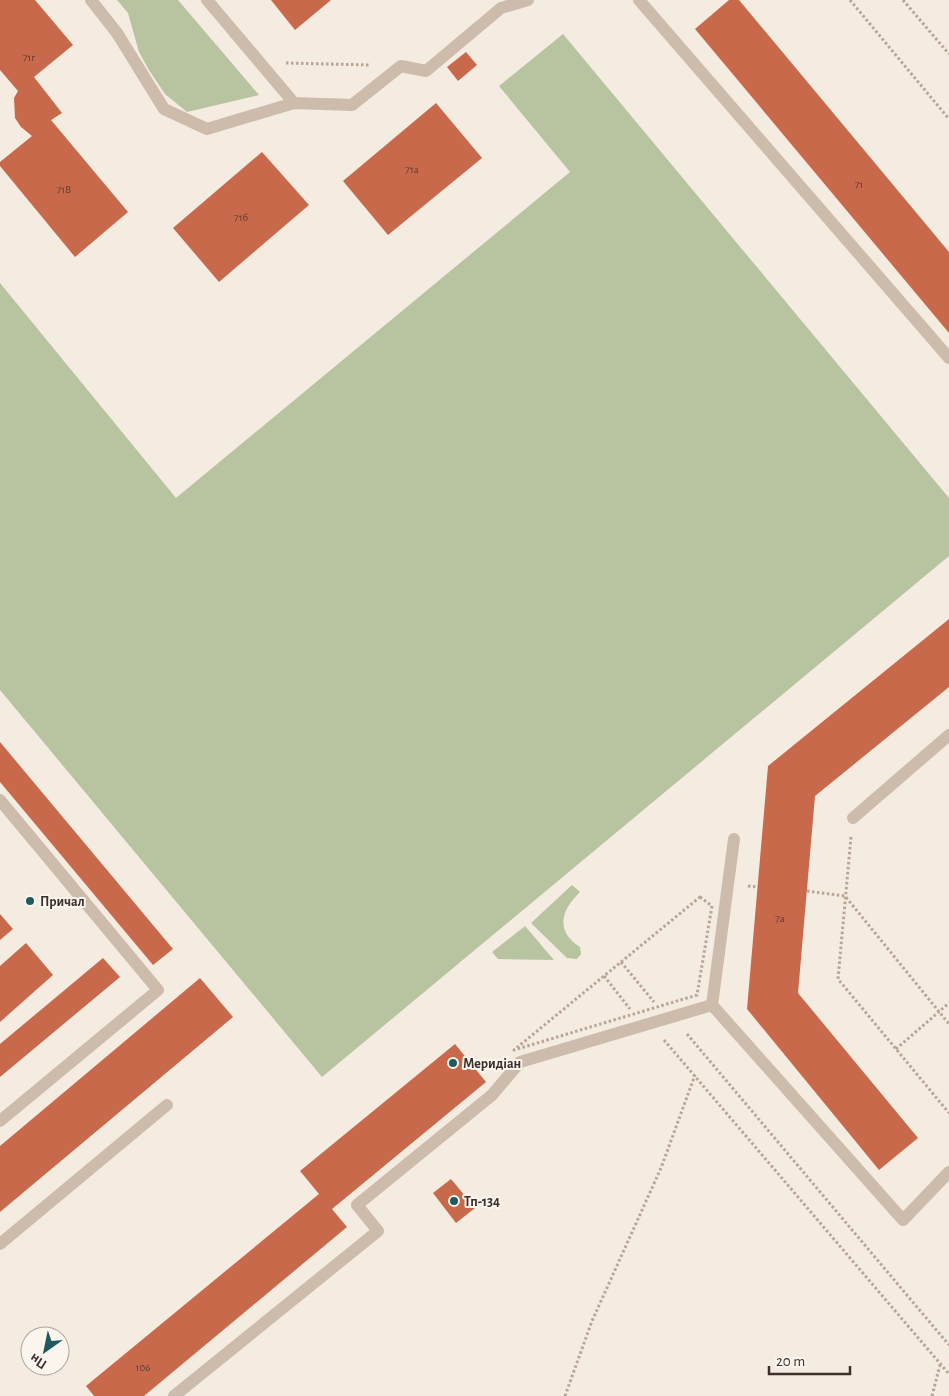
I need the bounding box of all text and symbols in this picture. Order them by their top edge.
house number: 71г [23,52,35,63]
house number: 71а [405,164,419,175]
house number: 71 [855,179,863,190]
house number: 71В [57,184,71,195]
house number: 71б [234,212,248,223]
marker: Причал [24,895,36,907]
place label: Причал [40,895,85,909]
house number: 7а [775,913,785,924]
marker: Меридіан [447,1057,459,1069]
place label: Меридіан [463,1057,521,1071]
marker: Тп-134 [448,1195,460,1207]
place label: Тп-134 [464,1195,500,1209]
north arrow [20,1326,70,1376]
scale bar [769,1344,850,1376]
text: Пн [27,1351,49,1372]
text: 20 m [776,1354,805,1369]
house number: 106 [136,1362,150,1373]

